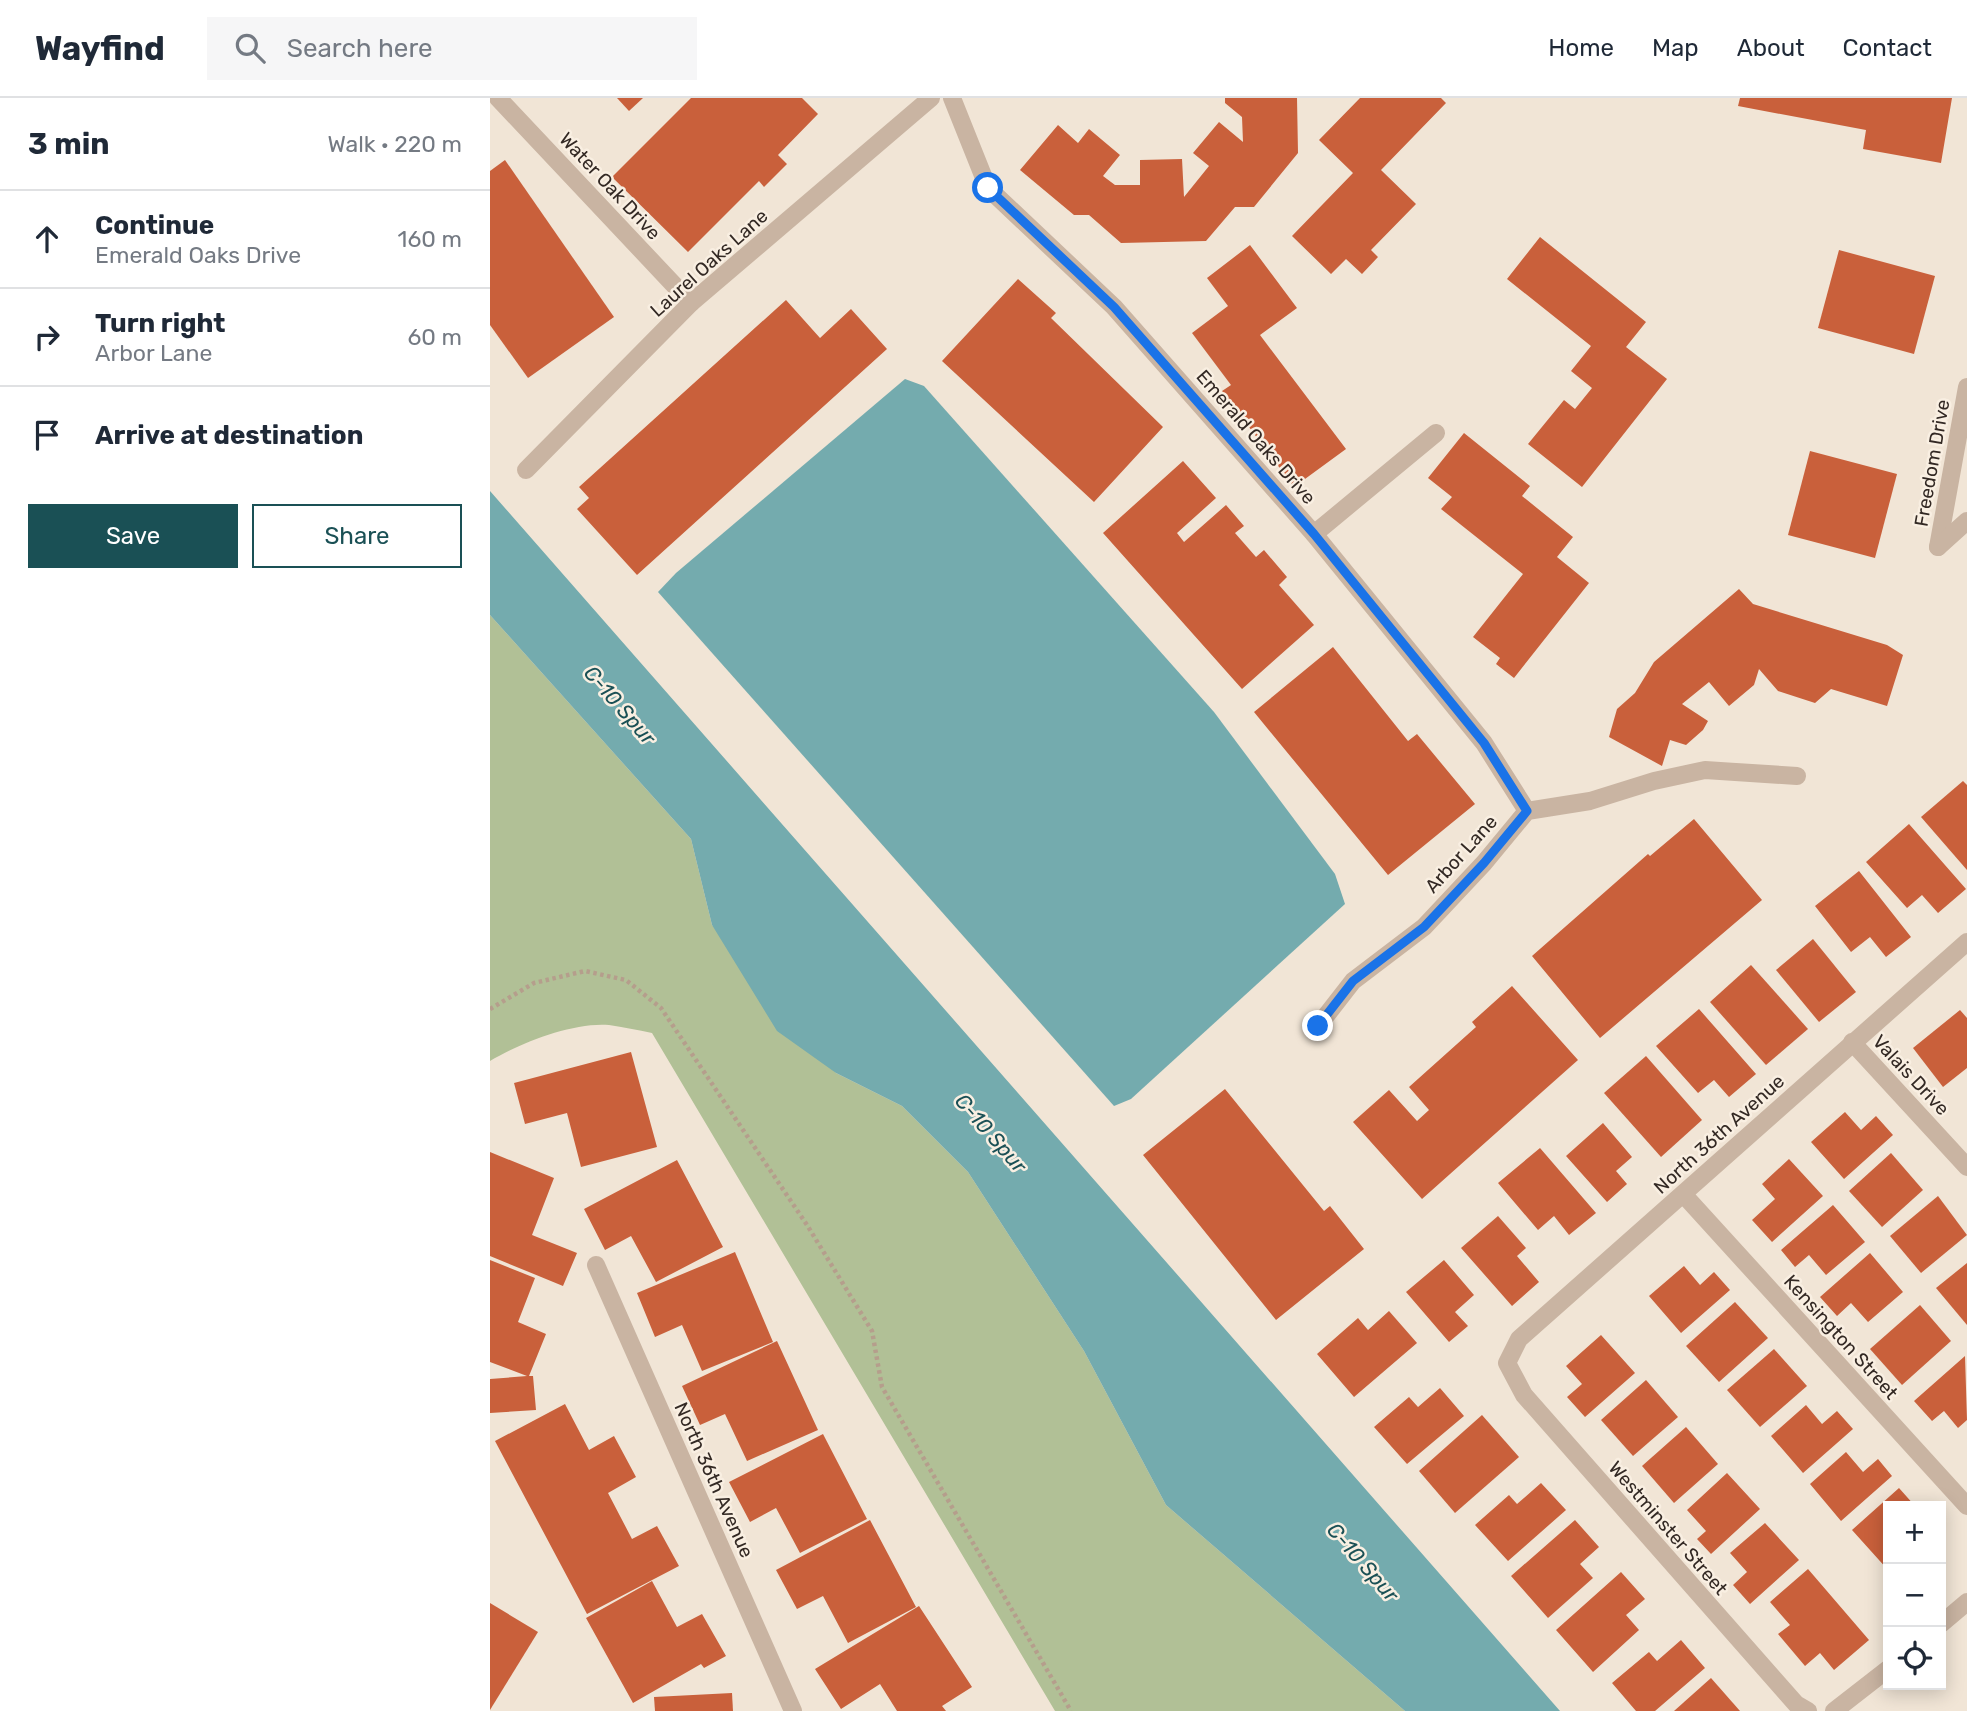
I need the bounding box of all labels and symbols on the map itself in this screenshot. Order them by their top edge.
street label: Water Oak Drive [555,128,665,244]
route start [972,172,1003,203]
street label: Laurel Oaks Lane [645,204,773,322]
street label: Emerald Oaks Drive [1191,365,1321,509]
street label: Freedom Drive [1910,398,1954,528]
water label: C-10 Spur [579,660,662,750]
street label: Arbor Lane [1420,810,1502,898]
route end [1302,1010,1333,1041]
street label: Valais Drive [1868,1030,1954,1120]
street label: North 36th Avenue [1649,1069,1789,1199]
water label: C-10 Spur [950,1088,1033,1178]
street label: Kensington Street [1779,1270,1903,1404]
street label: North 36th Avenue [669,1399,759,1561]
street label: Westminster Street [1604,1456,1733,1600]
water label: C-10 Spur [1322,1517,1405,1607]

